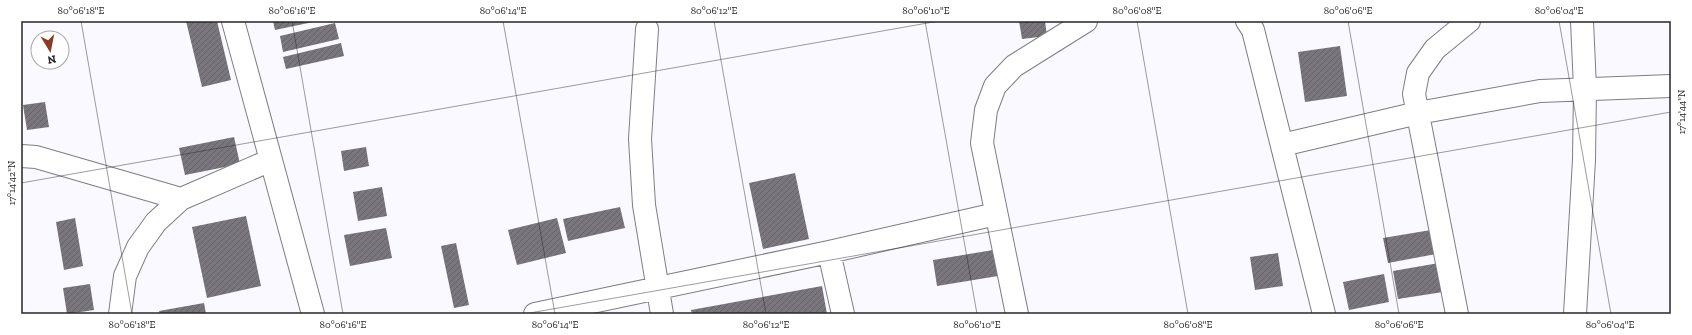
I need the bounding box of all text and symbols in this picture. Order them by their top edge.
text: 80°06'18"E [58,5,105,17]
text: 80°06'16"E [269,5,316,17]
text: 80°06'14"E [480,5,526,17]
text: 80°06'12"E [691,5,737,17]
text: 80°06'10"E [902,5,950,17]
text: 80°06'08"E [1113,5,1162,17]
text: 80°06'06"E [1324,5,1372,17]
text: 80°06'04"E [1535,5,1583,17]
north arrow [30,30,70,70]
text: N [46,52,57,67]
text: 17°14'44"N [1676,89,1688,134]
text: 17°14'42"N [6,160,18,205]
text: 80°06'18"E [109,319,156,331]
text: 80°06'16"E [320,319,367,331]
text: 80°06'14"E [532,319,578,331]
text: 80°06'12"E [743,319,789,331]
text: 80°06'10"E [953,319,1001,331]
text: 80°06'08"E [1164,319,1213,331]
text: 80°06'06"E [1375,319,1423,331]
text: 80°06'04"E [1586,319,1634,331]

